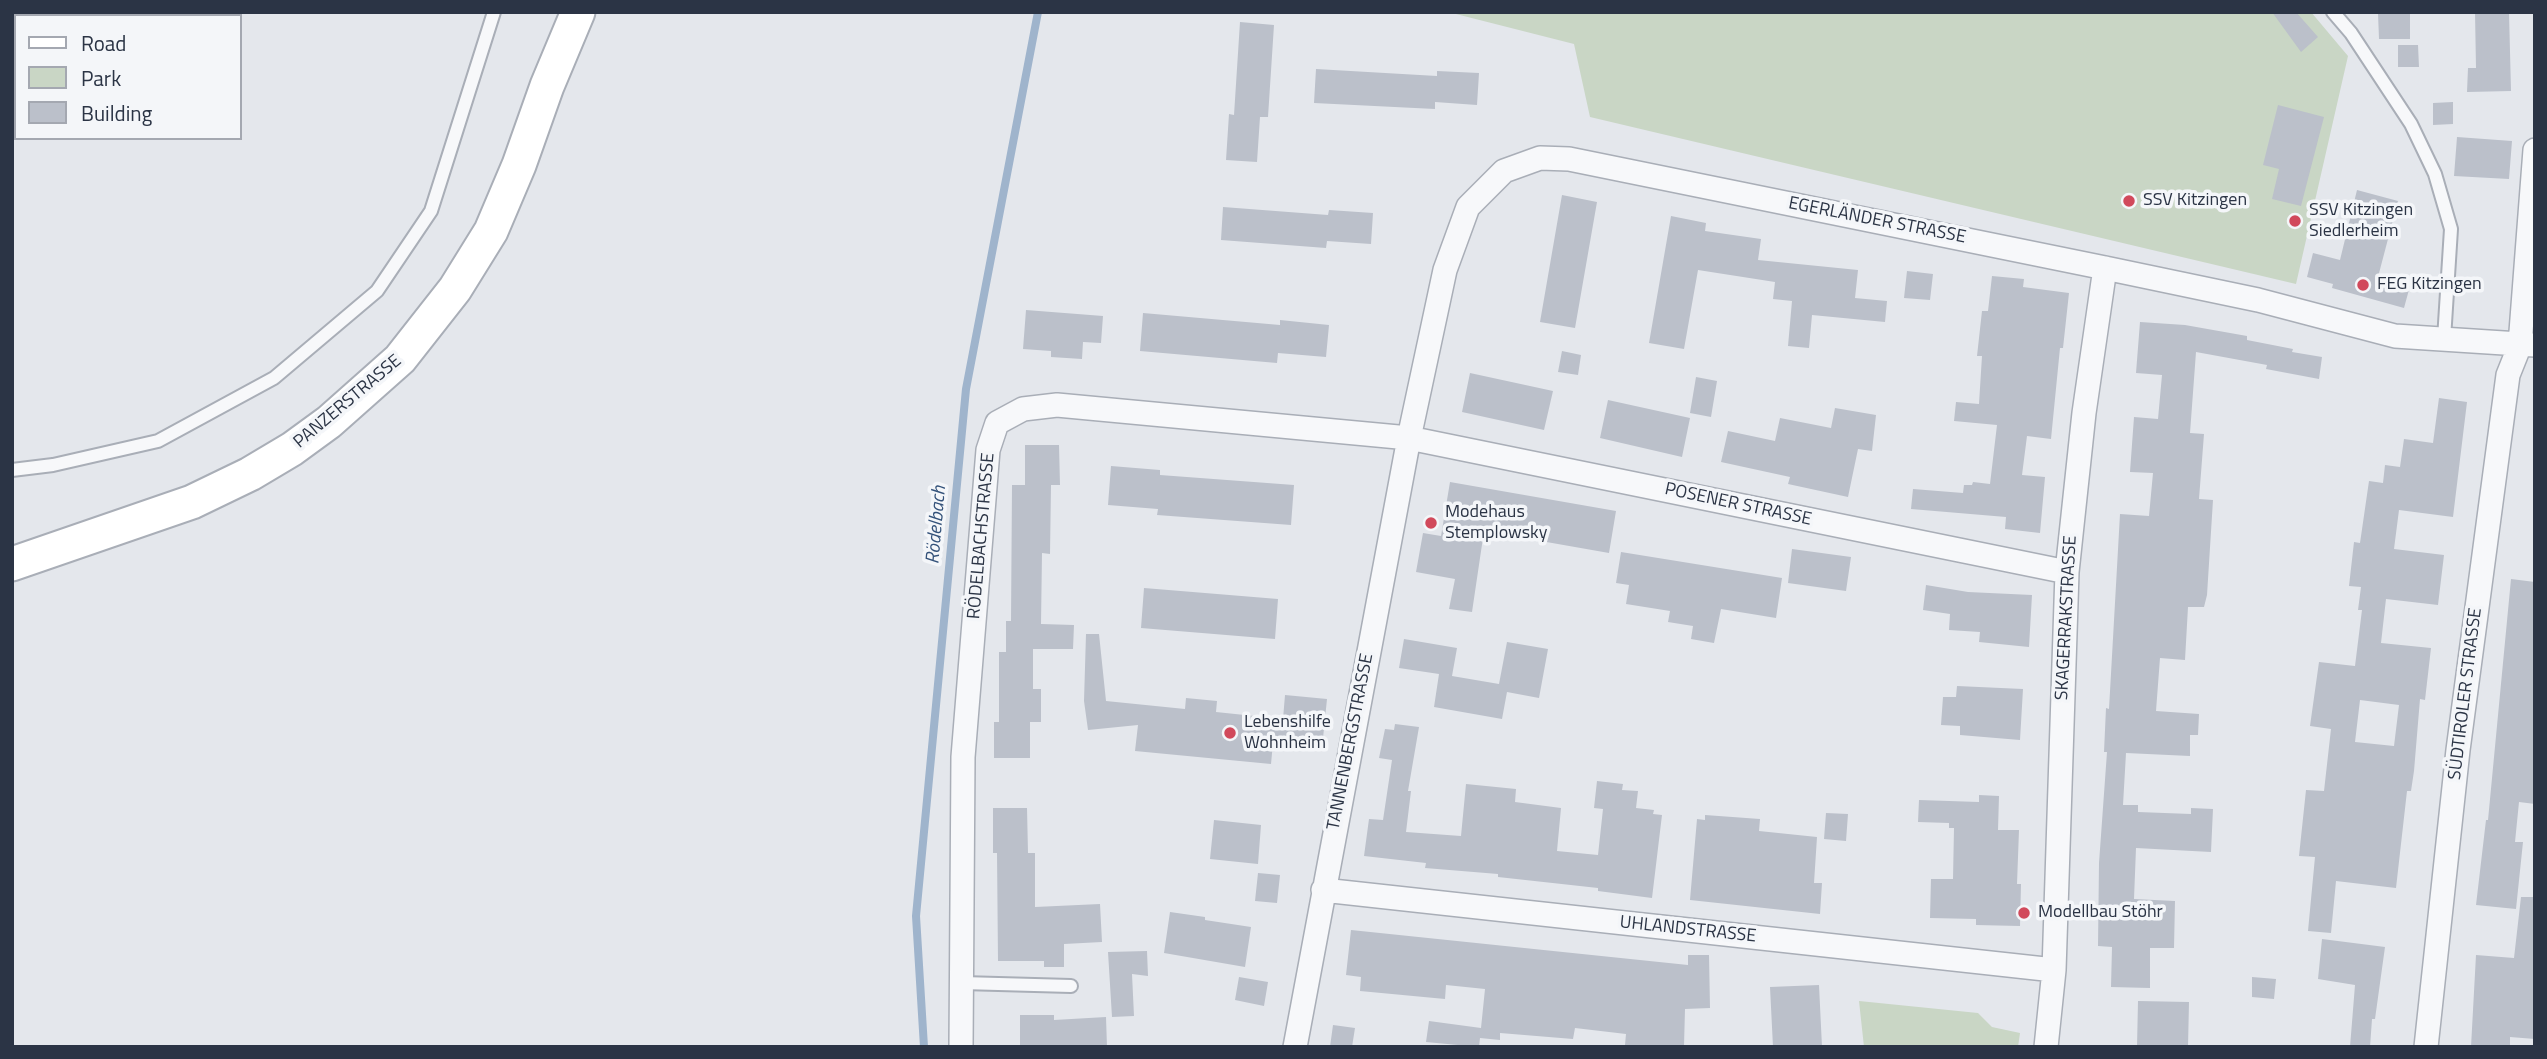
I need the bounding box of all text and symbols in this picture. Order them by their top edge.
legend [14,14,242,140]
text: Road [81,27,126,59]
text: Park [81,62,121,94]
text: Building [81,97,152,129]
place label: SSV Kitzingen [2143,190,2247,212]
street label: EGERLÄNDER STRASSE [1786,193,1968,249]
marker: SSV Kitzingen [2121,193,2137,209]
place label: SSV Kitzingen Siedlerheim [2309,200,2413,242]
marker: SSV Kitzingen Siedlerheim [2287,213,2303,229]
place label: FEG Kitzingen [2377,274,2482,296]
marker: FEG Kitzingen [2355,277,2371,293]
street label: PANZERSTRASSE [290,351,406,453]
street label: RÖDELBACHSTRASSE [964,452,1000,620]
street label: POSENER STRASSE [1663,479,1813,531]
water label: Rödelbach [922,485,952,565]
place label: Modehaus Stemplowsky [1445,502,1547,544]
marker: Modehaus Stemplowsky [1423,515,1439,531]
street label: SKAGERRAKSTRASSE [2052,535,2082,701]
street label: SÜDTIROLER STRASSE [2445,607,2487,781]
street label: TANNENBERGSTRASSE [1323,652,1379,832]
place label: Lebenshilfe Wohnheim [1244,712,1331,754]
marker: Lebenshilfe Wohnheim [1222,725,1238,741]
place label: Modellbau Stöhr [2038,902,2163,924]
marker: Modellbau Stöhr [2016,905,2032,921]
street label: UHLANDSTRASSE [1619,912,1757,948]

